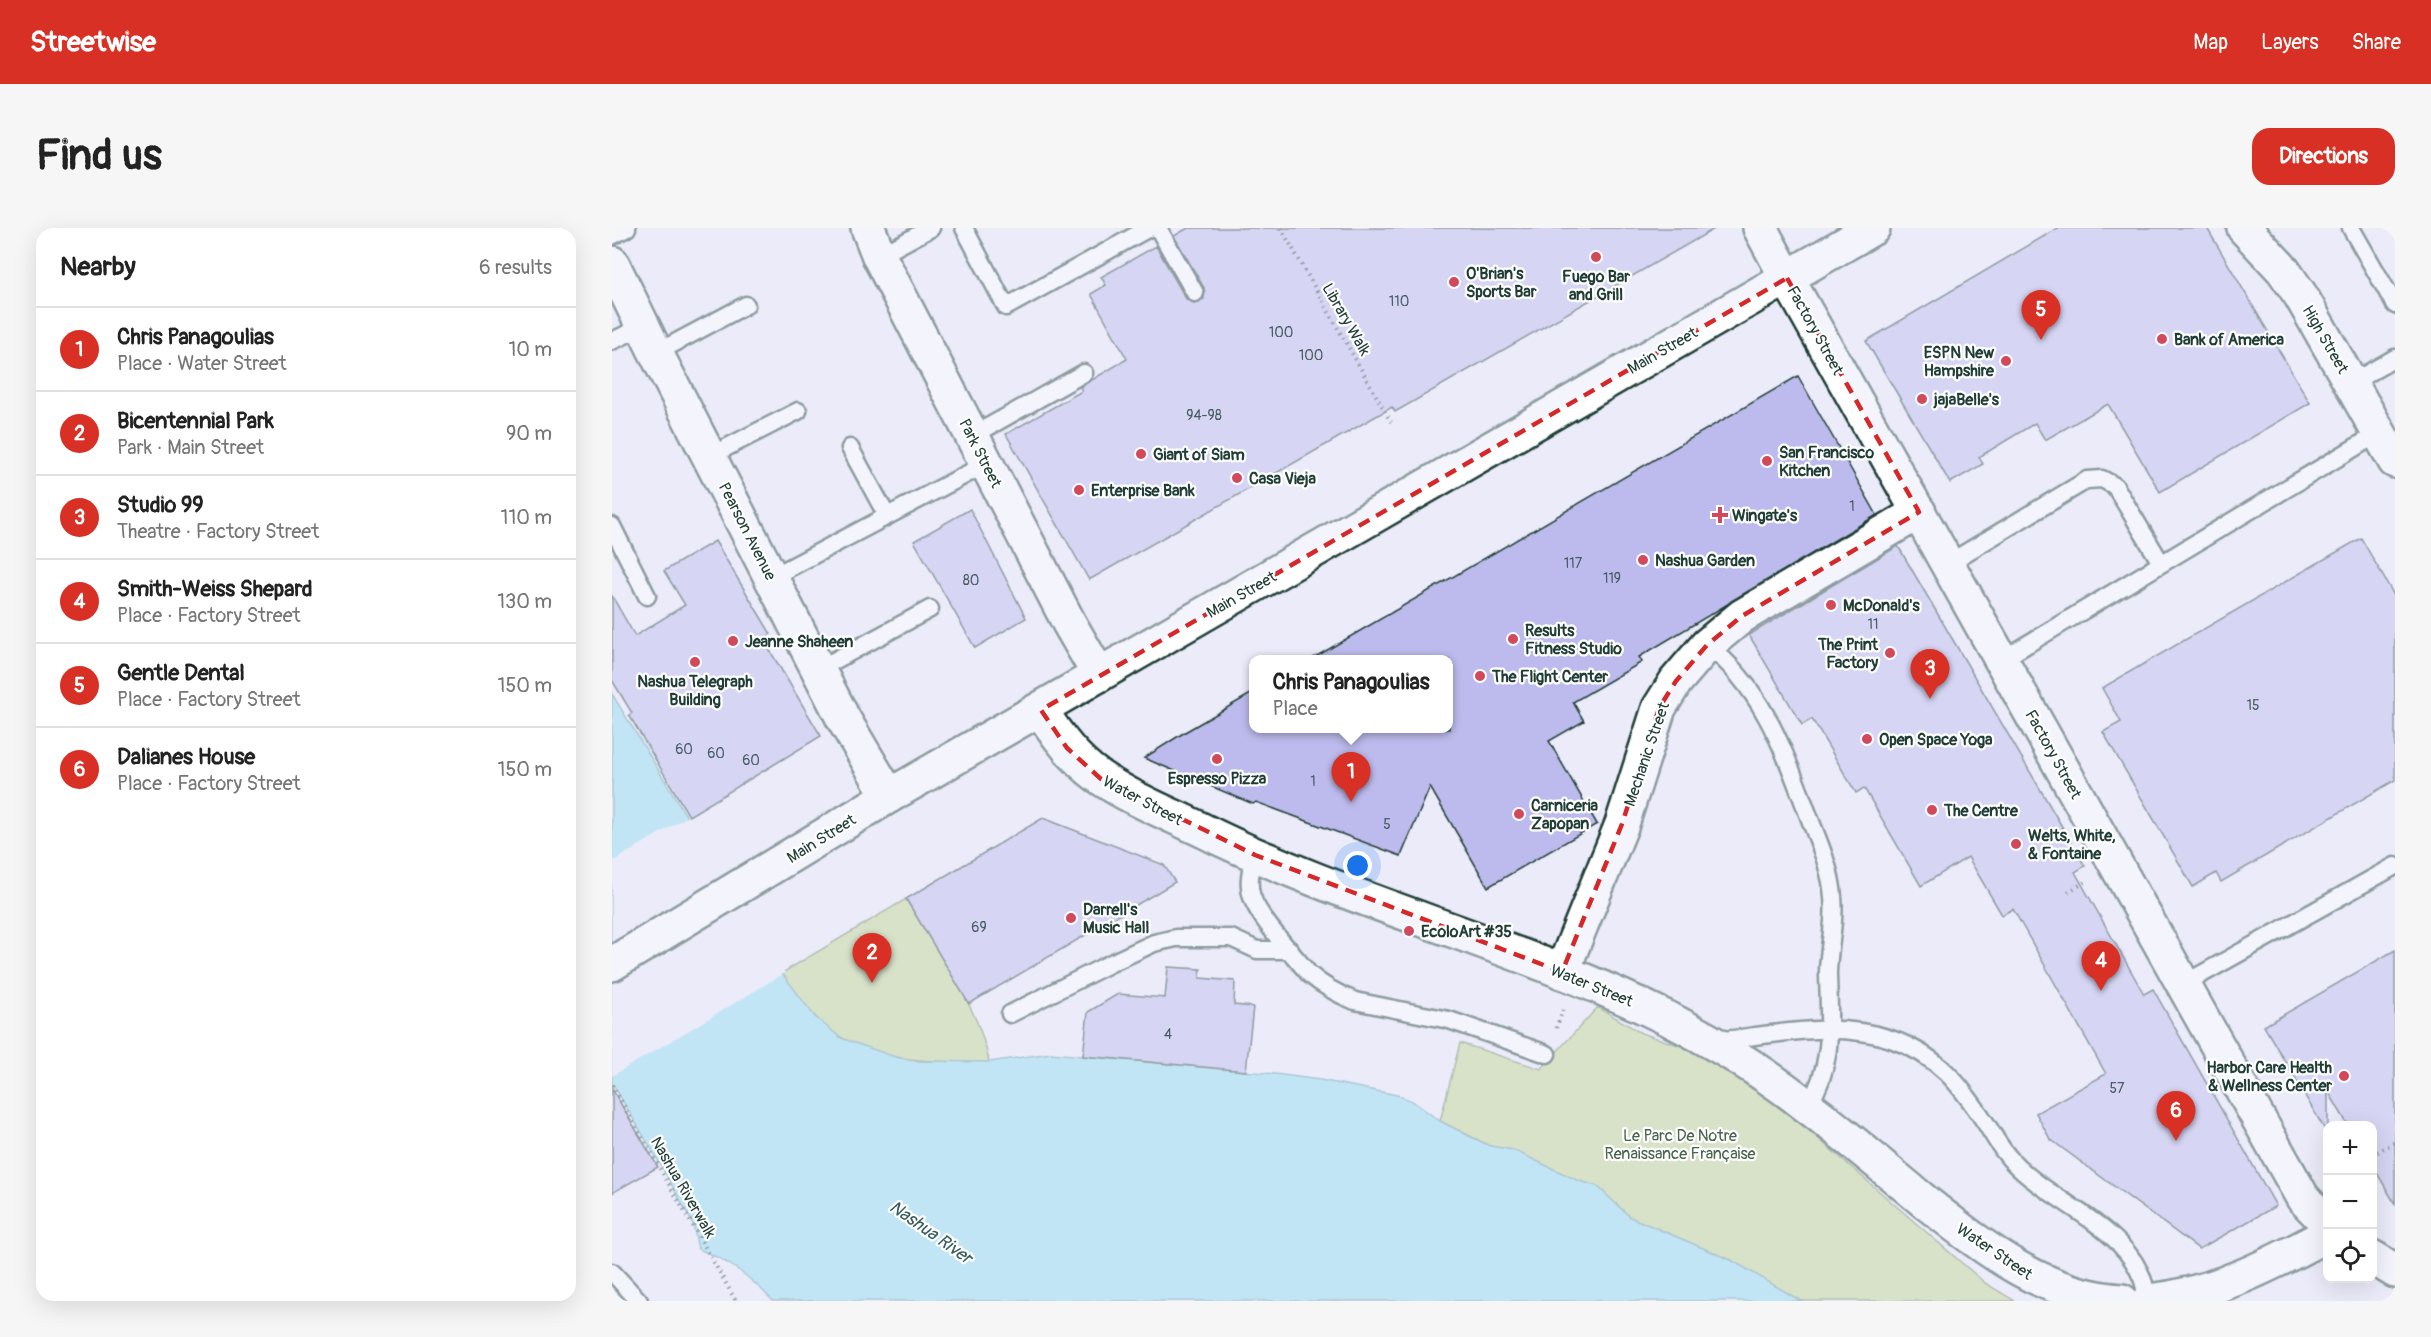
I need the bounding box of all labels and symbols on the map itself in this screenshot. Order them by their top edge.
marker: Fuego Bar and Grill [1589,250,1603,264]
place label: O'Brian's Sports Bar [1466,264,1537,302]
place label: Fuego Bar and Grill [1562,267,1630,305]
marker: O'Brian's Sports Bar [1447,275,1461,289]
street label: Library Walk [1317,280,1375,360]
street label: Factory Street [1782,282,1848,379]
pin: 5 [2022,291,2060,340]
house number: 110 [1389,293,1409,310]
street label: High Street [2298,302,2353,378]
street label: Main Street [1624,323,1702,379]
house number: 100 [1269,324,1293,341]
place label: Bank of America [2174,330,2285,350]
marker: Bank of America [2155,332,2169,346]
place label: ESPN New Hampshire [1924,343,1995,381]
house number: 100 [1299,347,1323,364]
marker: ESPN New Hampshire [1999,354,2013,368]
place label: jajaBelle's [1933,390,2000,410]
marker: jajaBelle's [1915,392,1929,406]
house number: 94-98 [1186,407,1222,424]
street label: Park Street [954,416,1006,492]
place label: San Francisco Kitchen [1779,443,1874,481]
place label: Giant of Siam [1153,445,1245,465]
marker: Giant of Siam [1134,447,1148,461]
marker: San Francisco Kitchen [1760,454,1774,468]
place label: Casa Vieja [1249,469,1316,489]
marker: Casa Vieja [1230,471,1244,485]
street label: Pearson Avenue [714,479,780,584]
place label: Enterprise Bank [1091,481,1195,501]
marker: Enterprise Bank [1072,483,1086,497]
house number: 1 [1849,498,1855,515]
place label: Wingate's [1732,506,1798,526]
marker: Wingate's [1713,508,1727,522]
place label: Nashua Garden [1655,551,1755,571]
marker: Nashua Garden [1636,553,1650,567]
house number: 117 [1564,555,1583,572]
street label: Main Street [1203,567,1281,623]
house number: 119 [1603,570,1621,587]
house number: 80 [963,572,979,589]
place label: McDonald's [1843,596,1920,616]
marker: McDonald's [1824,598,1838,612]
house number: 11 [1868,616,1878,633]
place label: Results Fitness Studio [1525,621,1622,659]
place label: Jeanne Shaheen [745,632,853,652]
marker: Results Fitness Studio [1506,632,1520,646]
marker: Jeanne Shaheen [726,634,740,648]
place label: The Print Factory [1817,635,1879,673]
marker: The Print Factory [1883,646,1897,660]
pin: 3 [1910,650,1950,699]
marker: Nashua Telegraph Building [688,655,702,669]
place label: The Flight Center [1491,667,1608,687]
marker: The Flight Center [1473,669,1487,683]
place label: Nashua Telegraph Building [637,672,753,710]
house number: 15 [2246,697,2260,714]
street label: Mechanic Street [1620,699,1674,809]
street label: Factory Street [2020,706,2086,803]
place label: Open Space Yoga [1879,730,1993,750]
marker: Open Space Yoga [1860,732,1874,746]
house number: 60 [675,741,693,758]
house number: 60 [707,745,725,762]
house number: 60 [742,752,760,769]
marker: Espresso Pizza [1210,752,1224,766]
pin: 1 [1332,752,1370,802]
place label: Espresso Pizza [1168,769,1267,789]
street label: Water Street [1099,772,1186,831]
house number: 1 [1310,773,1316,790]
place label: Carniceria Zapopan [1531,796,1599,834]
place label: The Centre [1943,801,2019,821]
marker: The Centre [1925,803,1939,817]
marker: Carniceria Zapopan [1512,807,1526,821]
street label: Main Street [783,810,860,868]
house number: 5 [1383,816,1391,833]
place label: Welts, White, & Fontaine [2028,826,2115,864]
marker: Welts, White, & Fontaine [2009,837,2023,851]
your location [1343,851,1372,880]
place label: Darrell's Music Hall [1083,900,1150,938]
marker: Darrell's Music Hall [1064,911,1078,925]
house number: 69 [971,919,987,936]
place label: EcoloArt #35 [1421,922,1512,942]
marker: EcoloArt #35 [1402,924,1416,938]
pin: 2 [852,934,892,983]
pin: 4 [2082,942,2120,991]
street label: Water Street [1547,960,1636,1012]
house number: 4 [1164,1026,1172,1043]
place label: Harbor Care Health & Wellness Center [2206,1058,2332,1096]
marker: Harbor Care Health & Wellness Center [2337,1069,2351,1083]
house number: 57 [2110,1080,2125,1097]
pin: 6 [2156,1092,2196,1141]
park label: Le Parc De Notre Renaissance Française [1605,1126,1756,1164]
street label: Nashua Riverwalk [646,1133,720,1242]
water label: Nashua River [885,1195,979,1271]
street label: Water Street [1953,1219,2037,1285]

